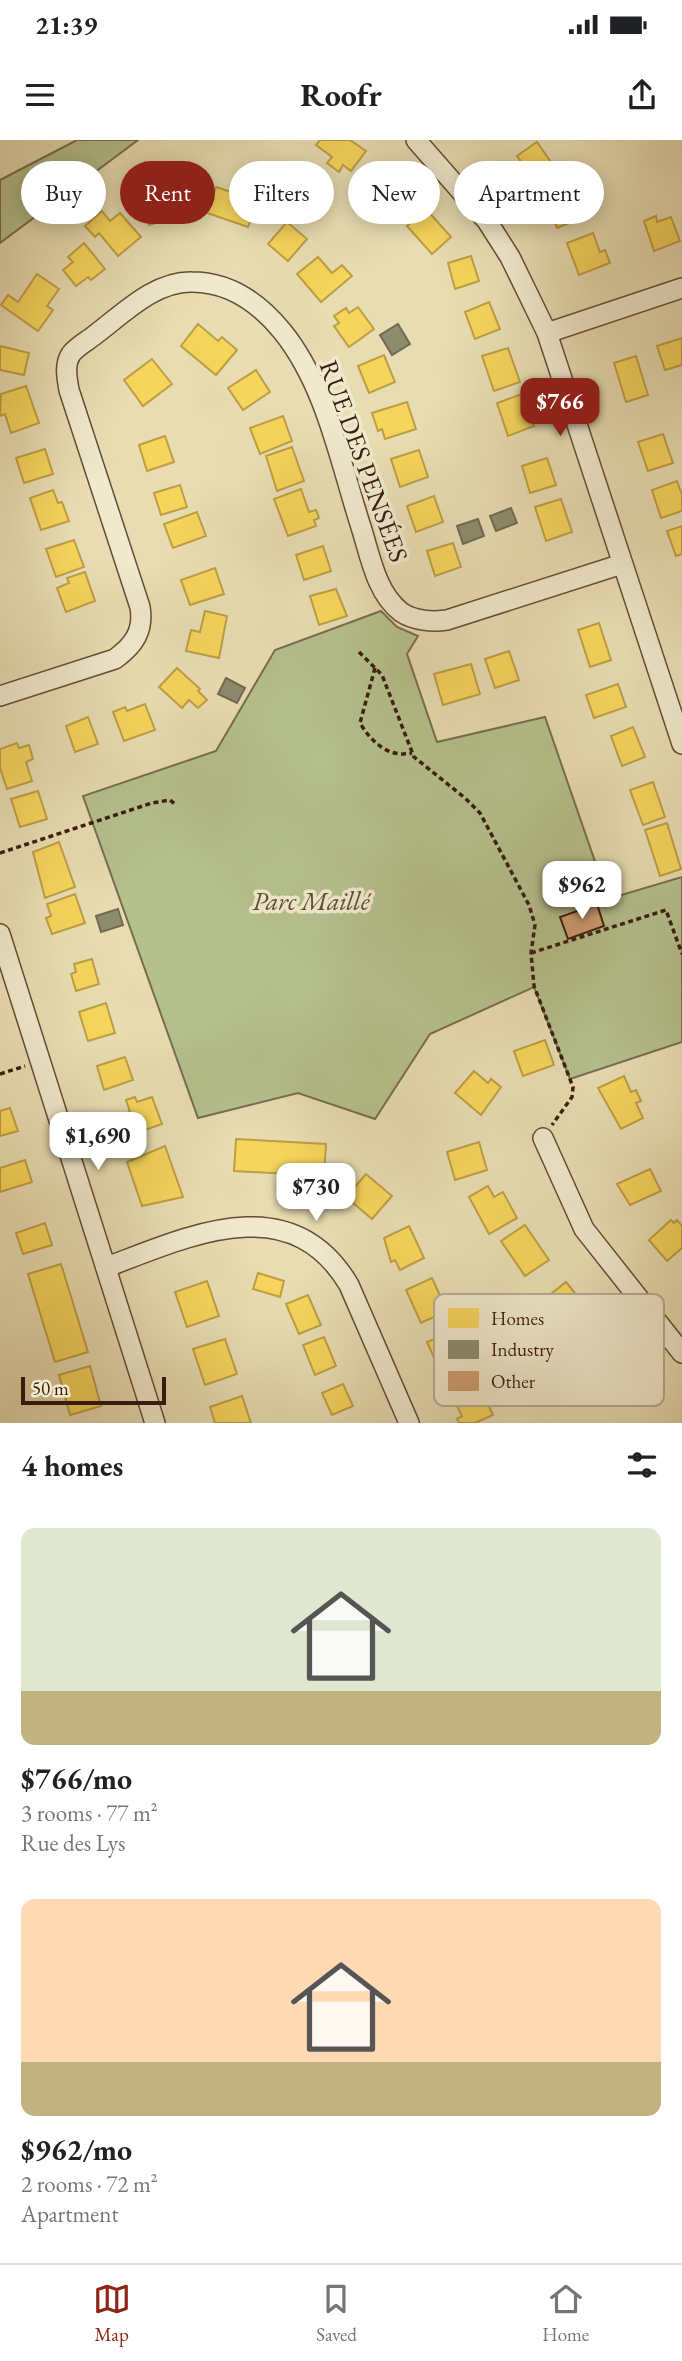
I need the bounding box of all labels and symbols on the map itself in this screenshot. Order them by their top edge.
street label: RUE DES PENSÉES [312,355,416,567]
pin: $766 [519,378,601,438]
pin: $962 [541,862,623,921]
park label: Parc Maillé [252,884,372,918]
pin: $1,690 [41,1112,155,1172]
pin: $730 [275,1164,357,1223]
legend [434,1294,664,1406]
text: Homes [491,1306,544,1331]
text: Industry [491,1337,555,1362]
text: Other [491,1369,536,1394]
scale bar [21,1374,166,1406]

